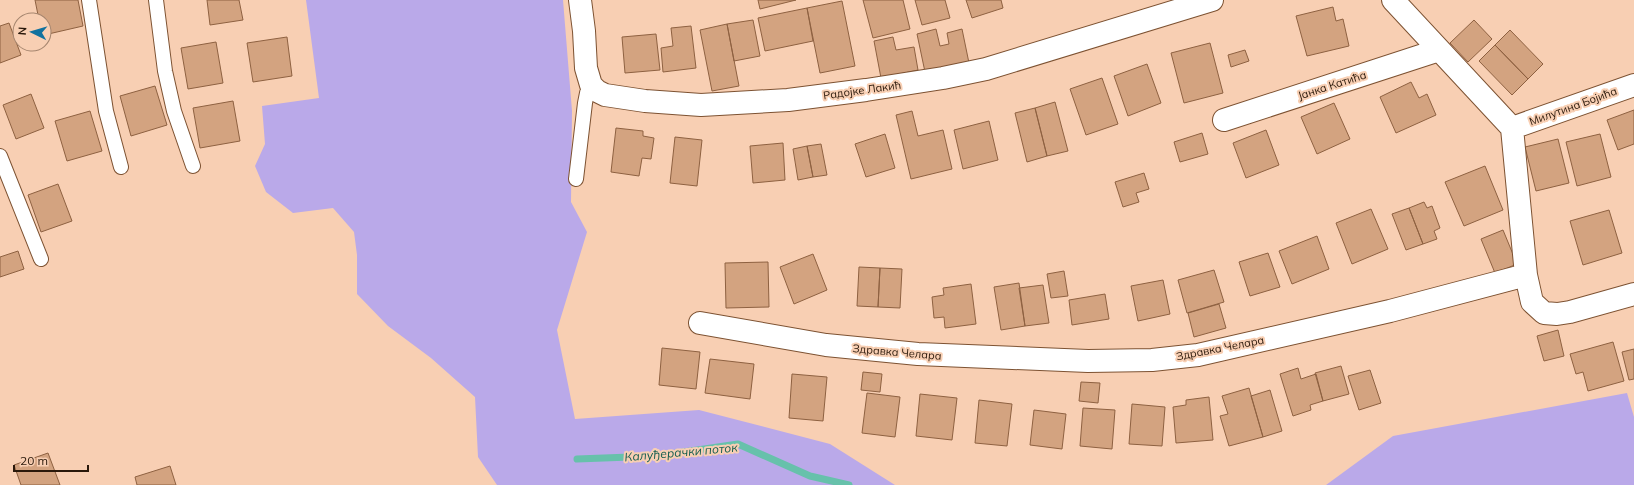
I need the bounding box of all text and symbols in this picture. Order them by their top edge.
north arrow [12,12,52,52]
text: N [15,26,29,36]
street label: Јанка Катића [1296,67,1368,103]
street label: Радојке Лакић [822,78,902,102]
street label: Милутина Бојића [1527,84,1619,128]
street label: Здравка Челара [1175,333,1265,363]
street label: Здравка Челара [852,341,942,363]
water label: Калуђерачки поток [624,440,739,464]
scale bar [14,447,88,473]
text: 20 m [20,453,48,468]

